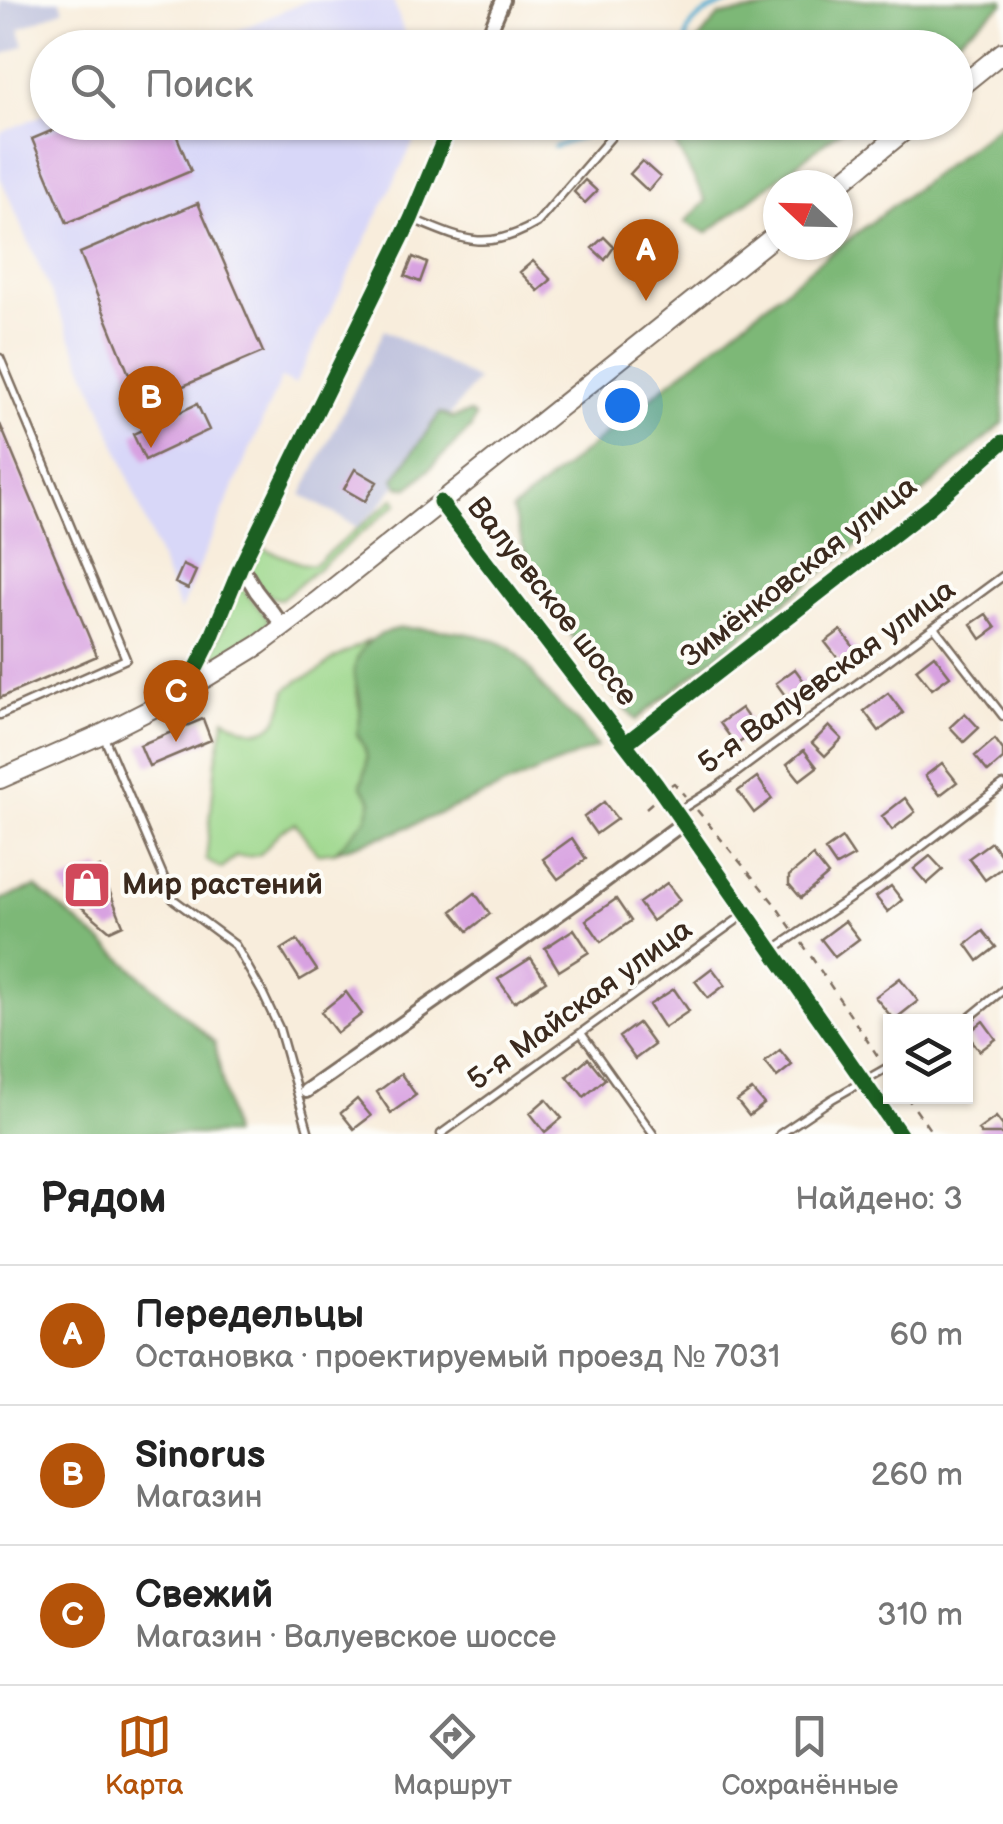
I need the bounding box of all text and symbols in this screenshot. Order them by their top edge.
search box [30,30,973,140]
icon: search [65,58,120,113]
text: Поиск [145,63,253,108]
north arrow [763,170,853,260]
pin: A [614,218,678,301]
pin: B [118,366,184,448]
your location [597,380,648,431]
street label: Зимёнковская улица [674,468,925,675]
street label: Валуевское шоссе [459,490,645,714]
street label: 5-я Валуевская улица [692,572,963,782]
pin: C [144,660,208,742]
shop icon: Мир растений [61,859,113,911]
place label: Мир растений [122,867,323,903]
street label: 5-я Майская улица [461,911,699,1098]
map controls [883,1014,973,1104]
button: layers [883,1014,973,1104]
text: Рядом [40,1174,167,1225]
text: Найдено: 3 [795,1180,963,1219]
text: Передельцы [135,1293,364,1338]
text: A [63,1316,82,1355]
text: 60 m [890,1316,963,1355]
text: Остановка · проектируемый проезд № 7031 [135,1338,781,1377]
text: Sinorus [135,1433,265,1478]
text: B [61,1456,84,1495]
text: 260 m [871,1456,963,1495]
text: Магазин [135,1478,263,1517]
text: Свежий [135,1573,273,1618]
text: C [61,1596,84,1635]
text: 310 m [877,1596,963,1635]
text: Магазин · Валуевское шоссе [135,1618,556,1657]
tab: Карта [105,1709,184,1802]
tab: Маршрут [393,1709,512,1802]
tab: Сохранённые [721,1709,898,1802]

